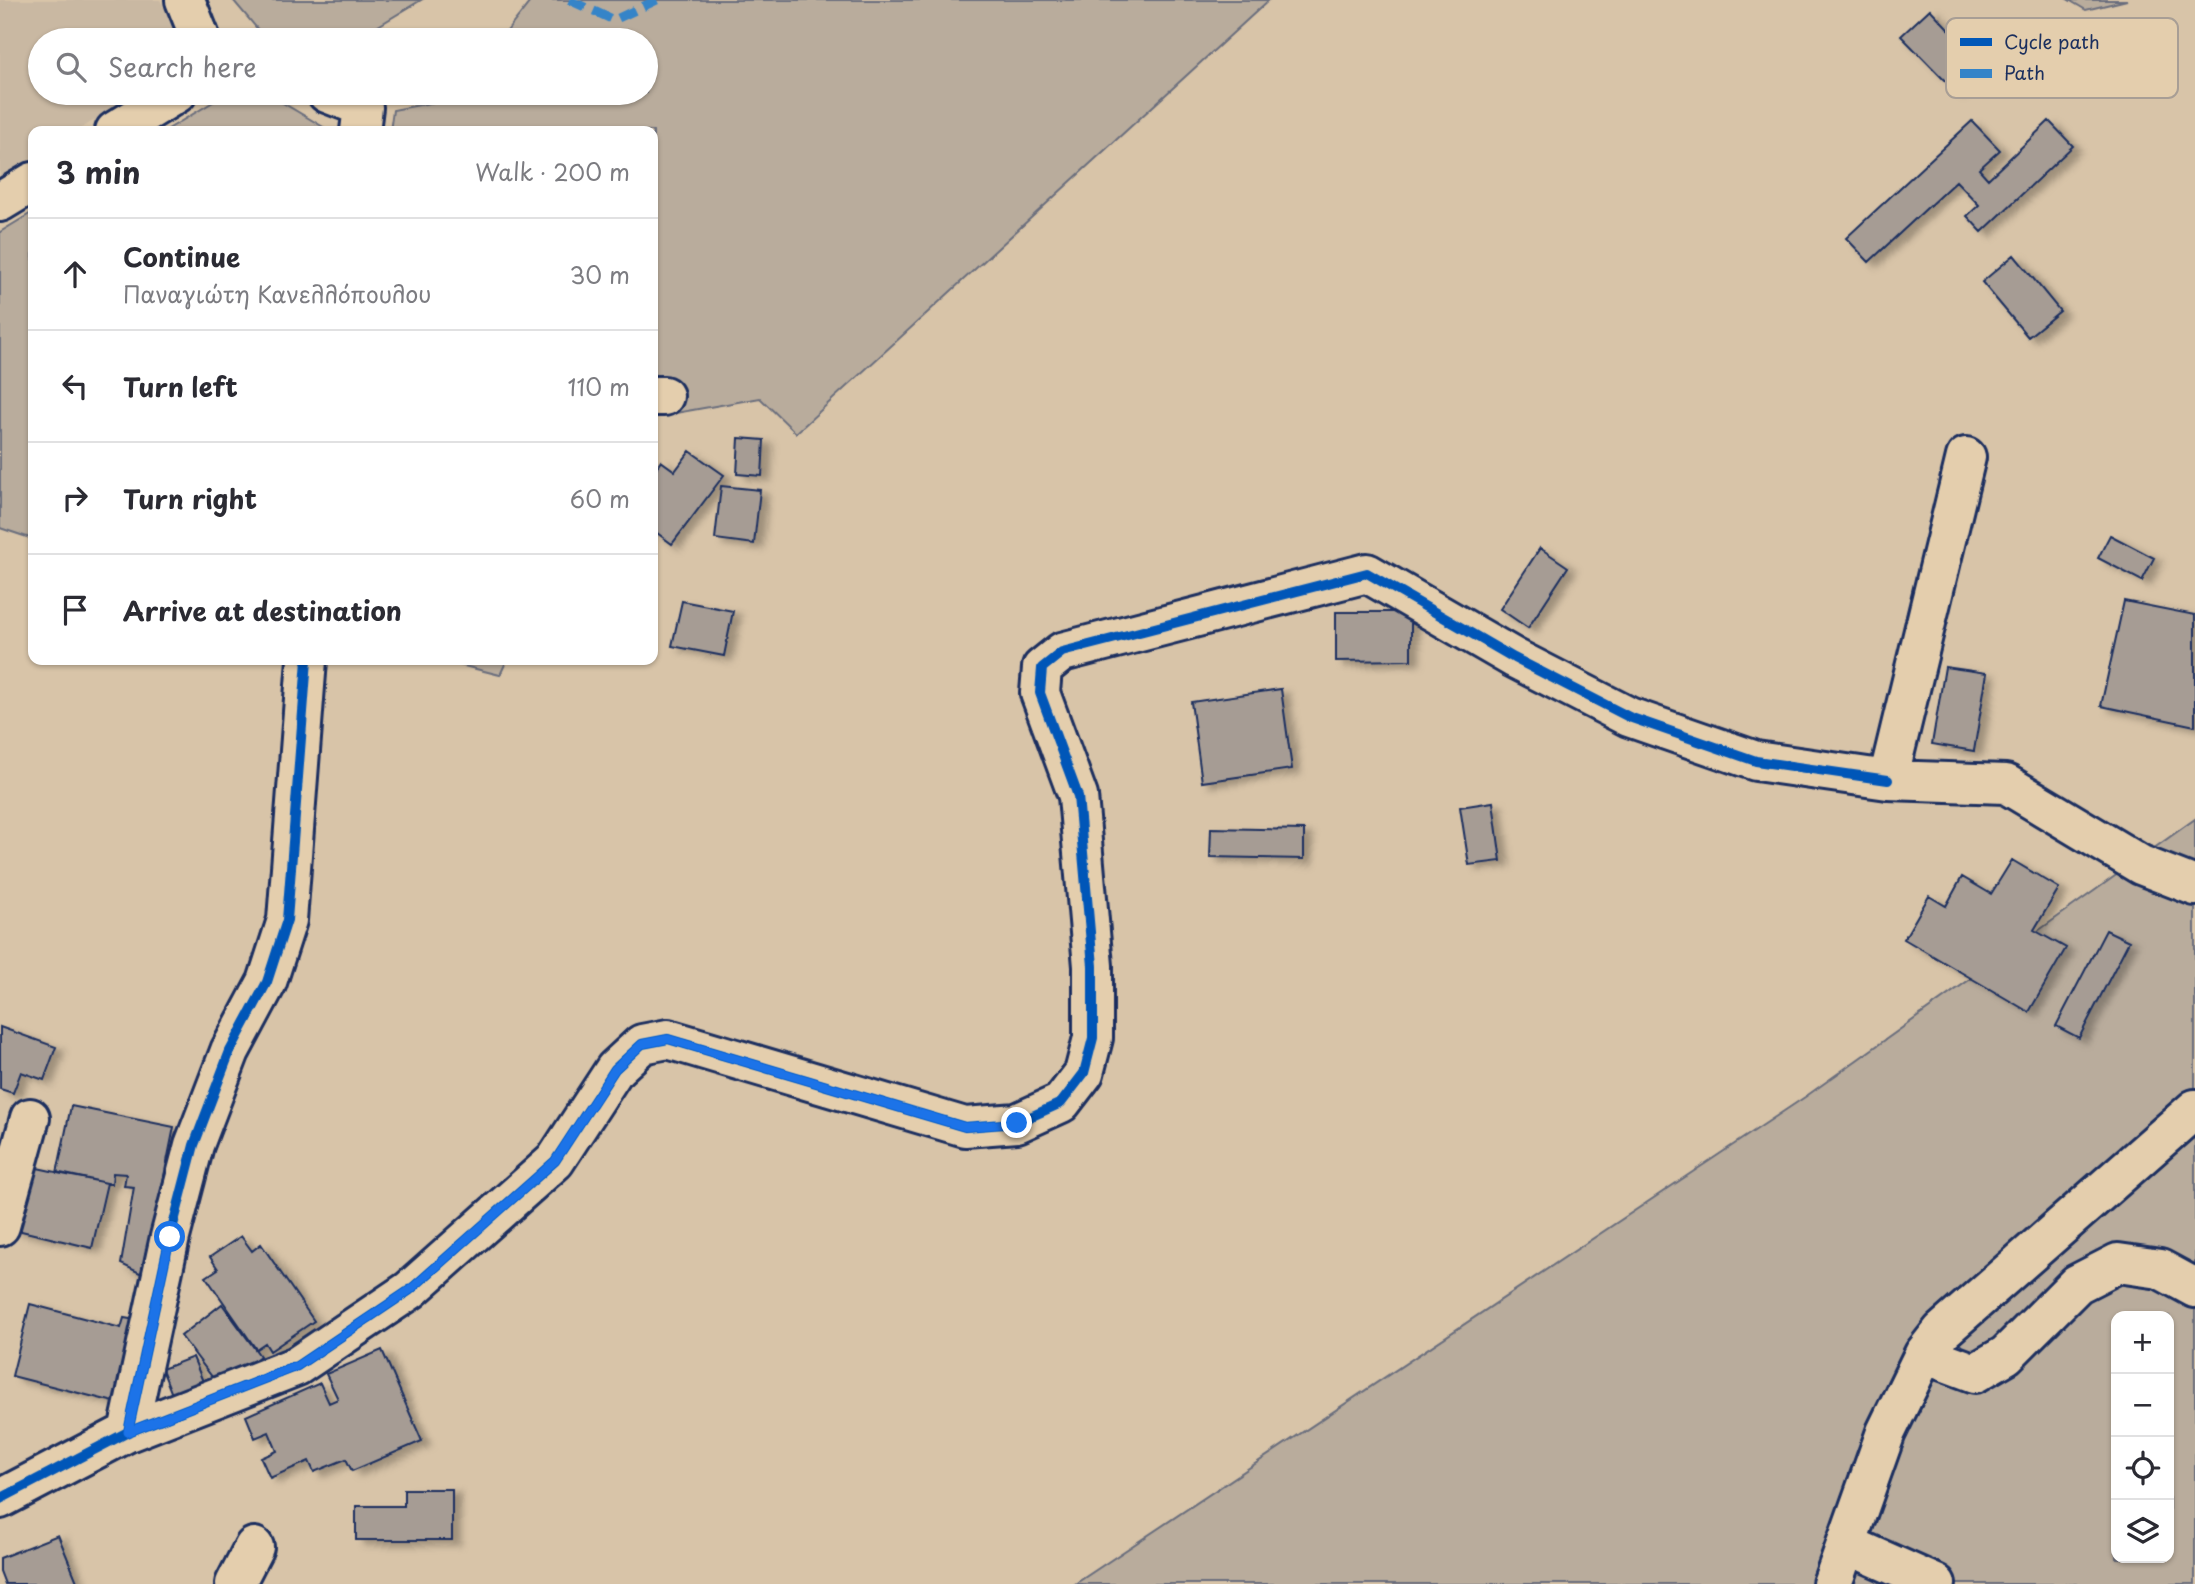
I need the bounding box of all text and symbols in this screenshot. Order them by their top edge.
legend [1946,18,2178,98]
text: Cycle path [2004,27,2100,55]
search box [28,28,658,105]
text: Search here [108,47,257,86]
icon: search [52,48,90,86]
text: Path [2004,58,2045,86]
text: 3 min [56,149,141,194]
text: Walk · 200 m [475,154,630,189]
text: Continue [123,237,240,276]
icon: ahead [56,255,94,293]
text: 30 m [569,257,630,292]
text: Παναγιώτη Κανελλόπουλου [123,276,431,311]
icon: left [56,367,94,405]
text: Turn left [123,367,238,406]
text: 110 m [568,369,630,404]
icon: right [56,479,94,517]
text: Turn right [123,479,257,518]
text: 60 m [570,481,630,516]
icon: arrive [56,591,94,629]
text: Arrive at destination [123,591,402,630]
route end [1001,1107,1032,1138]
route start [154,1221,185,1252]
map controls [2111,1311,2174,1563]
button: + [2111,1311,2174,1374]
button: − [2111,1374,2174,1437]
button: locate [2111,1437,2174,1500]
button: layers [2111,1500,2174,1563]

